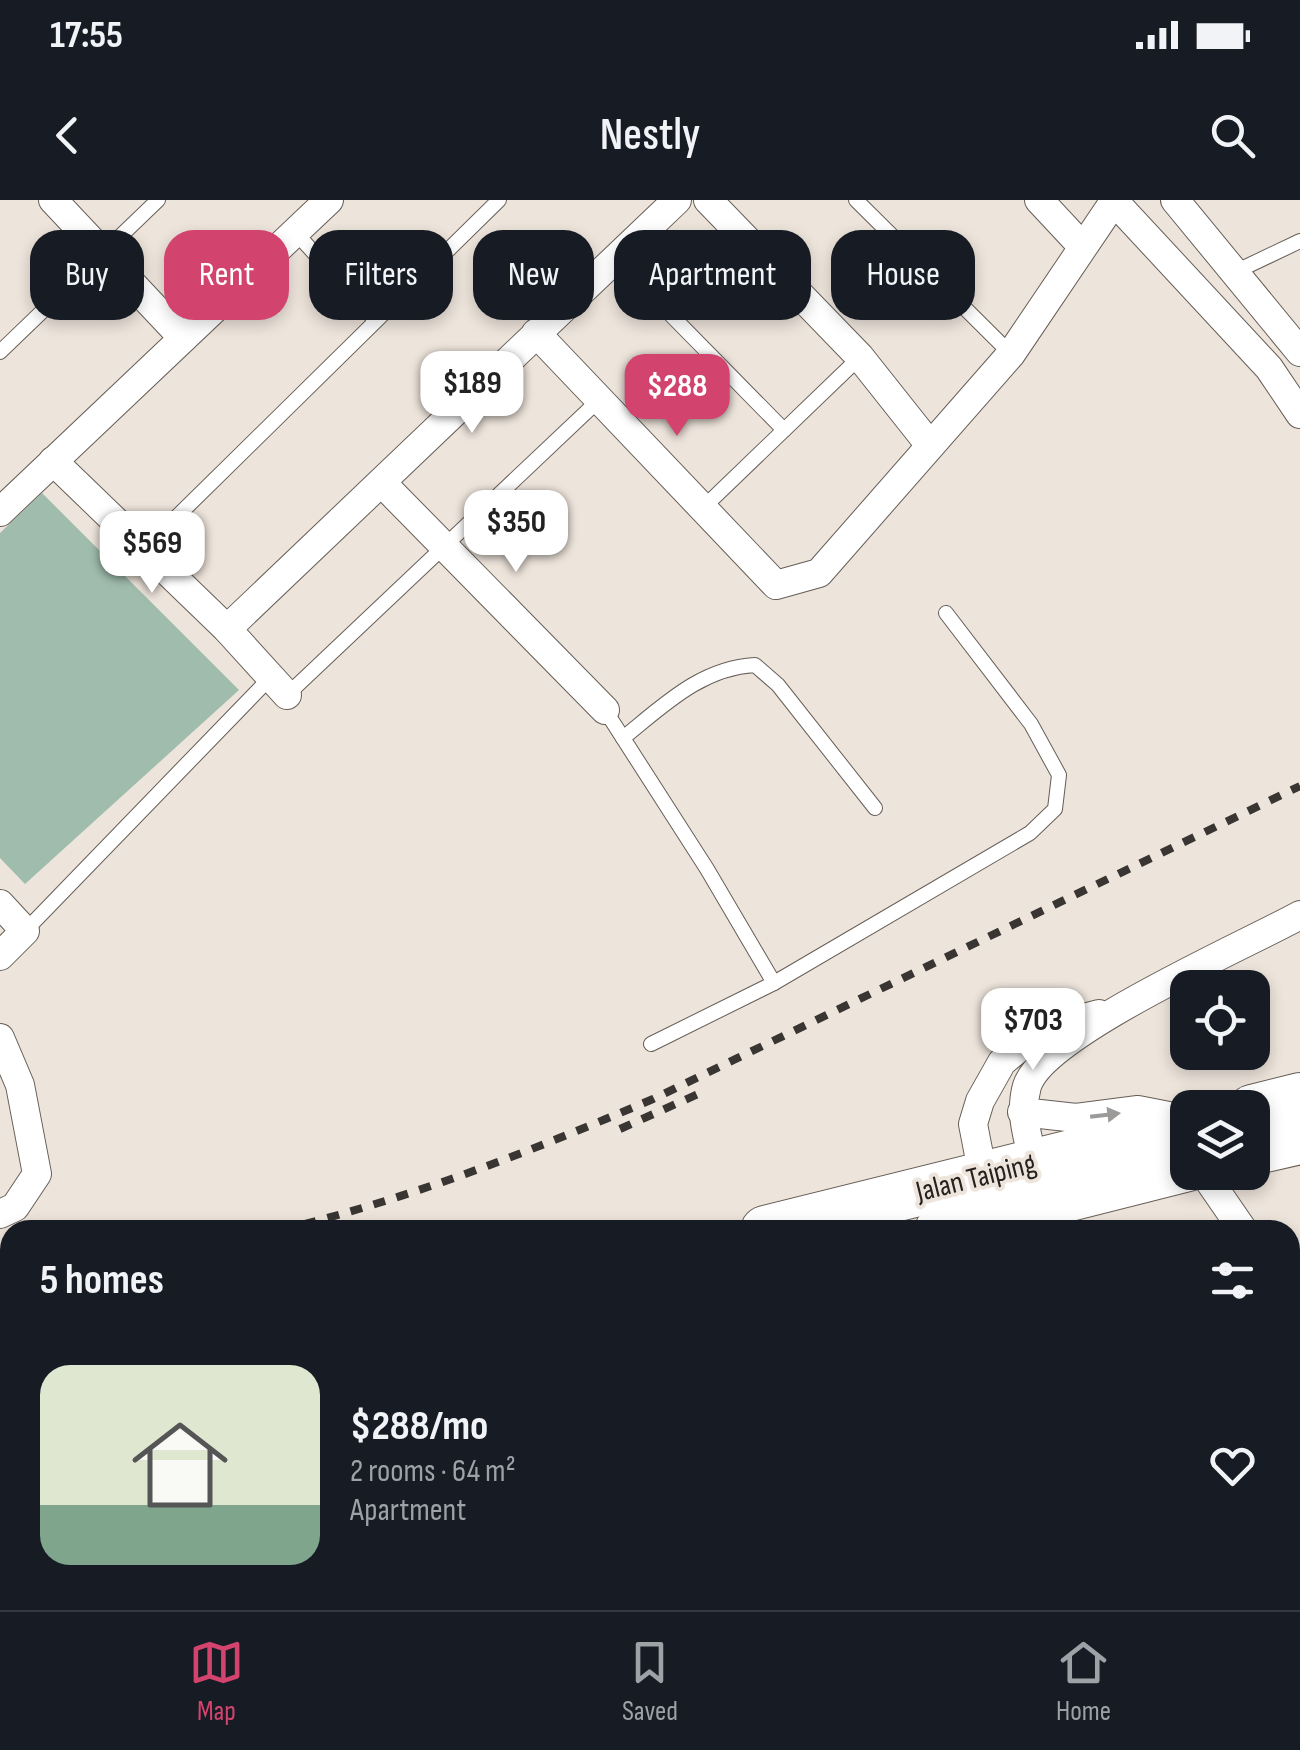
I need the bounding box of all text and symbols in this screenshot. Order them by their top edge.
text: 17:55 [50,13,123,58]
icon: back [40,108,95,163]
text: Nestly [600,108,700,163]
icon: search [1205,108,1260,163]
chip: Buy [30,230,144,320]
chip: Rent [164,230,289,320]
chip: Filters [309,230,453,320]
chip: New [473,230,594,320]
chip: Apartment [614,230,811,320]
chip: House [831,230,975,320]
pin: $189 [413,351,531,436]
pin: $288 [618,354,736,439]
text: $189 [442,364,502,403]
text: $288 [647,367,707,406]
pin: $350 [457,490,575,575]
text: $350 [486,503,546,542]
pin: $569 [93,511,211,596]
text: $569 [122,524,182,563]
map controls [1170,970,1270,1190]
button: locate [1170,970,1270,1070]
pin: $703 [974,988,1092,1073]
text: $703 [1003,1001,1063,1040]
button: layers [1170,1090,1270,1190]
one-way arrow [1090,1107,1121,1123]
street label: Jalan Taiping [911,1146,1040,1211]
icon: filters [1205,1253,1260,1308]
text: 5 homes [40,1255,164,1306]
text: $288/mo [350,1401,488,1452]
icon: home [120,1405,240,1525]
icon: heart [1205,1438,1260,1493]
text: 2 rooms · 64 m² [350,1452,516,1491]
text: Apartment [350,1491,466,1530]
tab: Map [189,1635,244,1728]
tab: Saved [622,1635,678,1728]
tab: Home [1056,1635,1111,1728]

